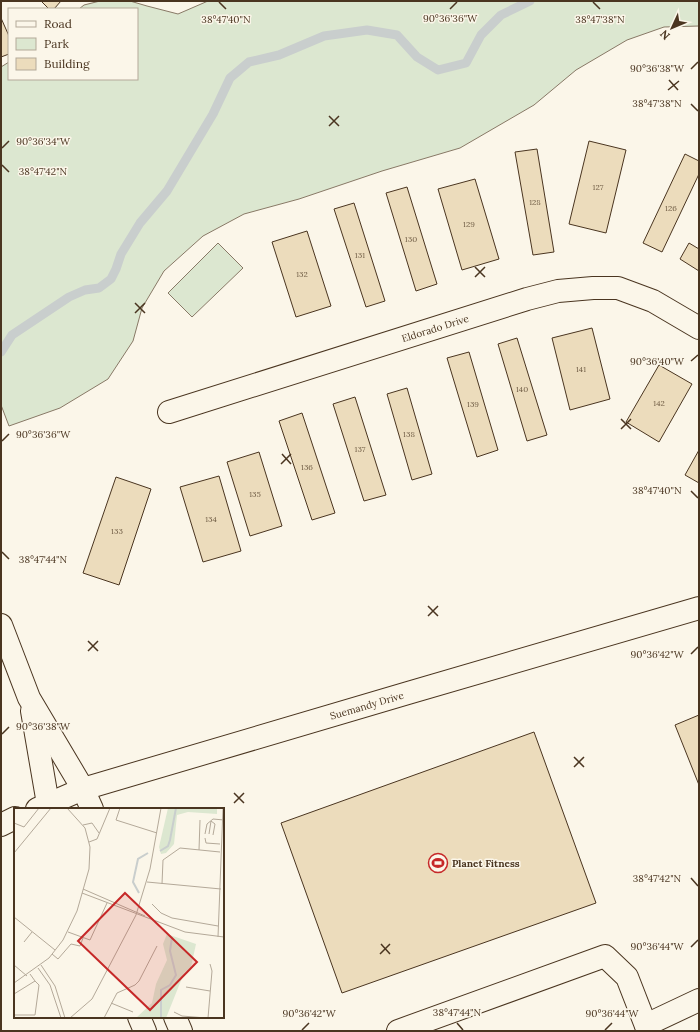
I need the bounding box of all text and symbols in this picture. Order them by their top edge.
legend [8,8,138,80]
north arrow [652,8,692,48]
text: 90°36'36"W [423,12,478,25]
text: 38°47'40"N [201,13,251,26]
text: 38°47'38"N [575,13,625,26]
text: Road [44,16,72,31]
text: N [656,27,673,43]
text: Park [44,36,70,51]
text: Building [44,56,90,71]
text: 90°36'38"W [630,62,685,75]
text: 38°47'38"N [632,97,682,110]
text: 90°36'34"W [16,135,71,148]
text: 38°47'42"N [19,165,68,178]
house number: 127 [593,182,604,192]
house number: 128 [529,197,541,207]
house number: 126 [665,203,677,213]
house number: 129 [463,219,475,229]
house number: 130 [405,234,417,244]
house number: 131 [355,250,365,260]
house number: 132 [296,269,308,279]
street label: Eldorado Drive [400,312,471,345]
text: 90°36'40"W [630,355,685,368]
house number: 141 [576,364,586,374]
house number: 140 [516,384,528,394]
house number: 142 [653,398,665,408]
house number: 139 [467,399,479,409]
text: 90°36'36"W [16,428,71,441]
house number: 138 [403,429,415,439]
house number: 137 [355,444,366,454]
house number: 136 [301,462,313,472]
text: 38°47'40"N [632,484,682,497]
house number: 135 [249,489,261,499]
house number: 134 [205,514,218,524]
house number: 133 [111,526,123,536]
text: 38°47'44"N [19,553,68,566]
text: 90°36'42"W [630,648,685,661]
street label: Suemandy Drive [329,688,406,723]
text: 90°36'38"W [16,720,71,733]
inset map [14,808,224,1018]
sports icon: Planet Fitness [427,852,449,874]
place label: Planet Fitness [452,857,520,870]
text: 38°47'42"N [633,872,682,885]
text: 90°36'44"W [630,940,685,953]
text: 38°47'44"N [433,1006,482,1019]
text: 90°36'42"W [282,1007,337,1020]
text: 90°36'44"W [585,1007,640,1020]

